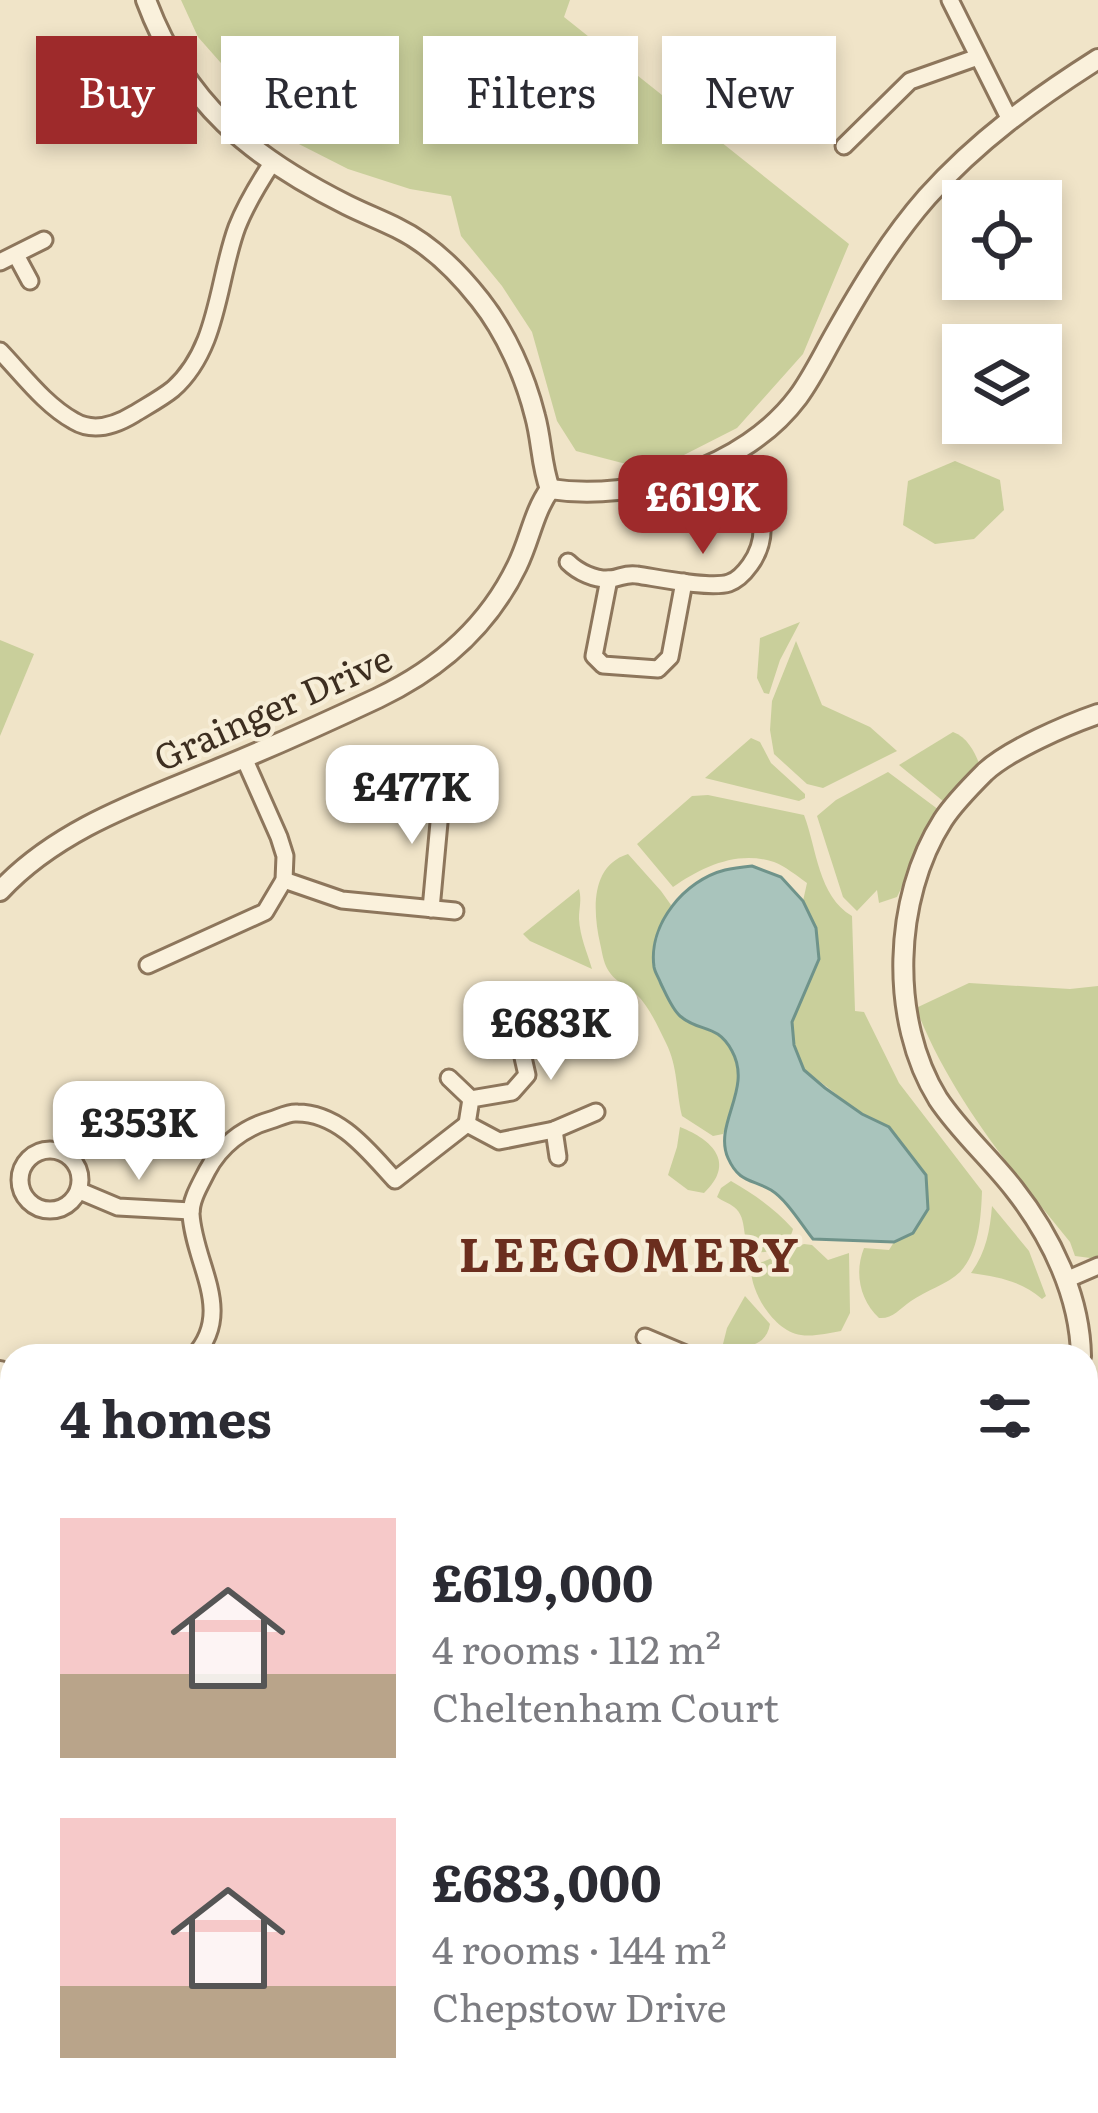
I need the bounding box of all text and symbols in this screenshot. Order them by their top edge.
chip: Buy [36,36,197,144]
chip: Rent [221,36,399,144]
chip: Filters [423,36,638,144]
chip: New [662,36,836,144]
map controls [942,180,1062,444]
button: locate [942,180,1062,300]
button: layers [942,324,1062,444]
pin: £619K [619,455,787,557]
text: £619K [645,465,761,523]
street label: Grainger Drive [144,630,400,782]
pin: £477K [328,745,496,847]
text: £477K [353,755,471,813]
pin: £683K [467,981,635,1083]
text: £683K [490,991,612,1049]
pin: £353K [55,1081,223,1183]
text: £353K [80,1091,198,1149]
district label: LEEGOMERY [459,1216,801,1287]
text: 4 homes [60,1378,272,1454]
icon: filters [972,1383,1038,1449]
text: £619,000 [432,1542,653,1618]
icon: home [156,1566,300,1710]
text: 4 rooms · 112 m² [432,1618,721,1676]
text: Cheltenham Court [432,1676,779,1734]
text: £683,000 [432,1842,662,1918]
icon: home [156,1866,300,2010]
text: 4 rooms · 144 m² [432,1918,727,1976]
text: Chepstow Drive [432,1976,727,2034]

